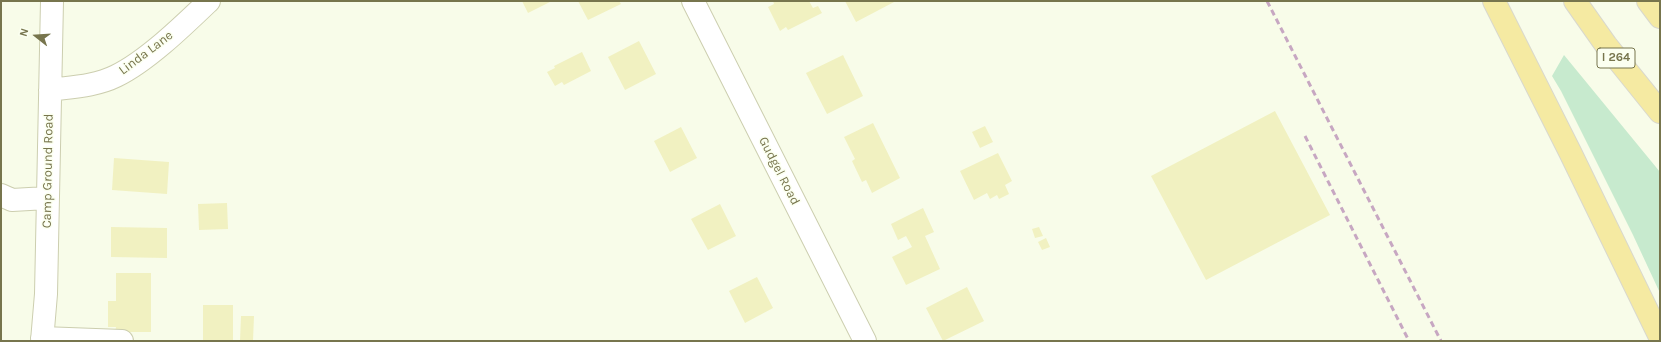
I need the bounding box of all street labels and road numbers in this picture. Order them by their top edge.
street label: Linda Lane [116,28,176,78]
road number: I 264 [1597,48,1635,68]
street label: Camp Ground Road [39,114,57,228]
street label: Gudgel Road [755,134,803,208]

